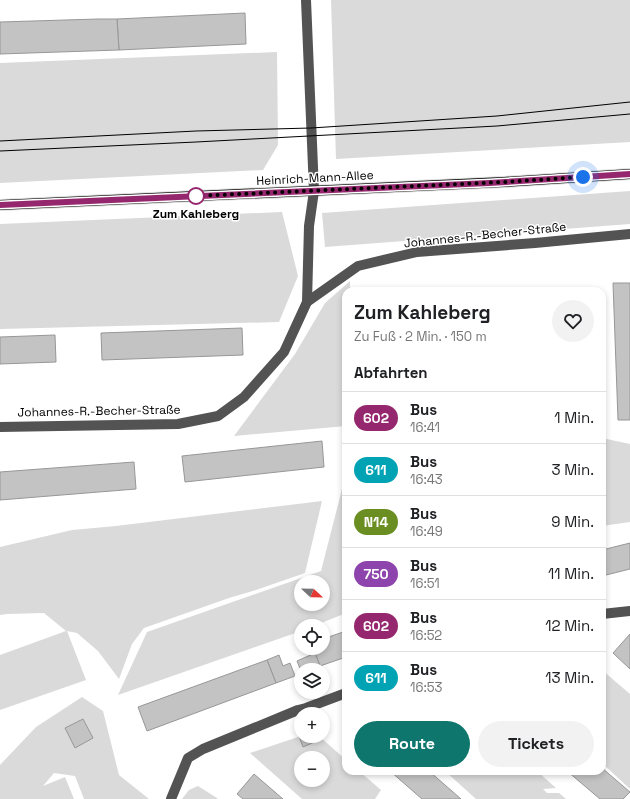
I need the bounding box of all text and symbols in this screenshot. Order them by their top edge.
street label: Heinrich-Mann-Allee [256,167,374,189]
your location [573,167,593,187]
marker: Zum Kahleberg [187,187,205,205]
place label: Zum Kahleberg [153,206,239,222]
street label: Johannes-R.-Becher-Straße [403,219,567,251]
text: Zum Kahleberg [354,300,491,325]
button: heart [552,300,594,342]
text: Zu Fuß · 2 Min. · 150 m [354,328,487,345]
text: Abfahrten [354,363,428,382]
text: Bus [410,400,437,419]
street label: Johannes-R.-Becher-Straße [17,402,181,420]
text: 1 Min. [554,408,594,427]
text: 602 [363,409,389,427]
text: 16:41 [410,419,440,436]
text: Bus [410,452,437,471]
text: 3 Min. [551,460,594,479]
text: 611 [365,461,387,479]
text: 16:43 [410,471,443,488]
text: Bus [410,504,437,523]
text: 9 Min. [551,512,594,531]
text: N14 [364,513,388,531]
text: 16:49 [410,523,443,540]
text: Bus [410,556,437,575]
text: 11 Min. [548,564,594,583]
text: 750 [363,565,389,583]
north arrow [294,575,330,611]
map controls [294,575,330,787]
text: 16:51 [410,575,440,592]
text: Bus [410,608,437,627]
text: 12 Min. [545,616,594,635]
text: 602 [363,617,389,635]
button: locate [294,619,330,655]
text: 16:52 [410,627,442,644]
text: Bus [410,660,437,679]
button: layers [294,663,330,699]
text: 13 Min. [545,668,594,687]
text: 611 [365,669,387,687]
text: 16:53 [410,679,442,696]
button: + [294,707,330,743]
button: Route [354,721,470,767]
button: Tickets [478,721,594,767]
button: − [294,751,330,787]

